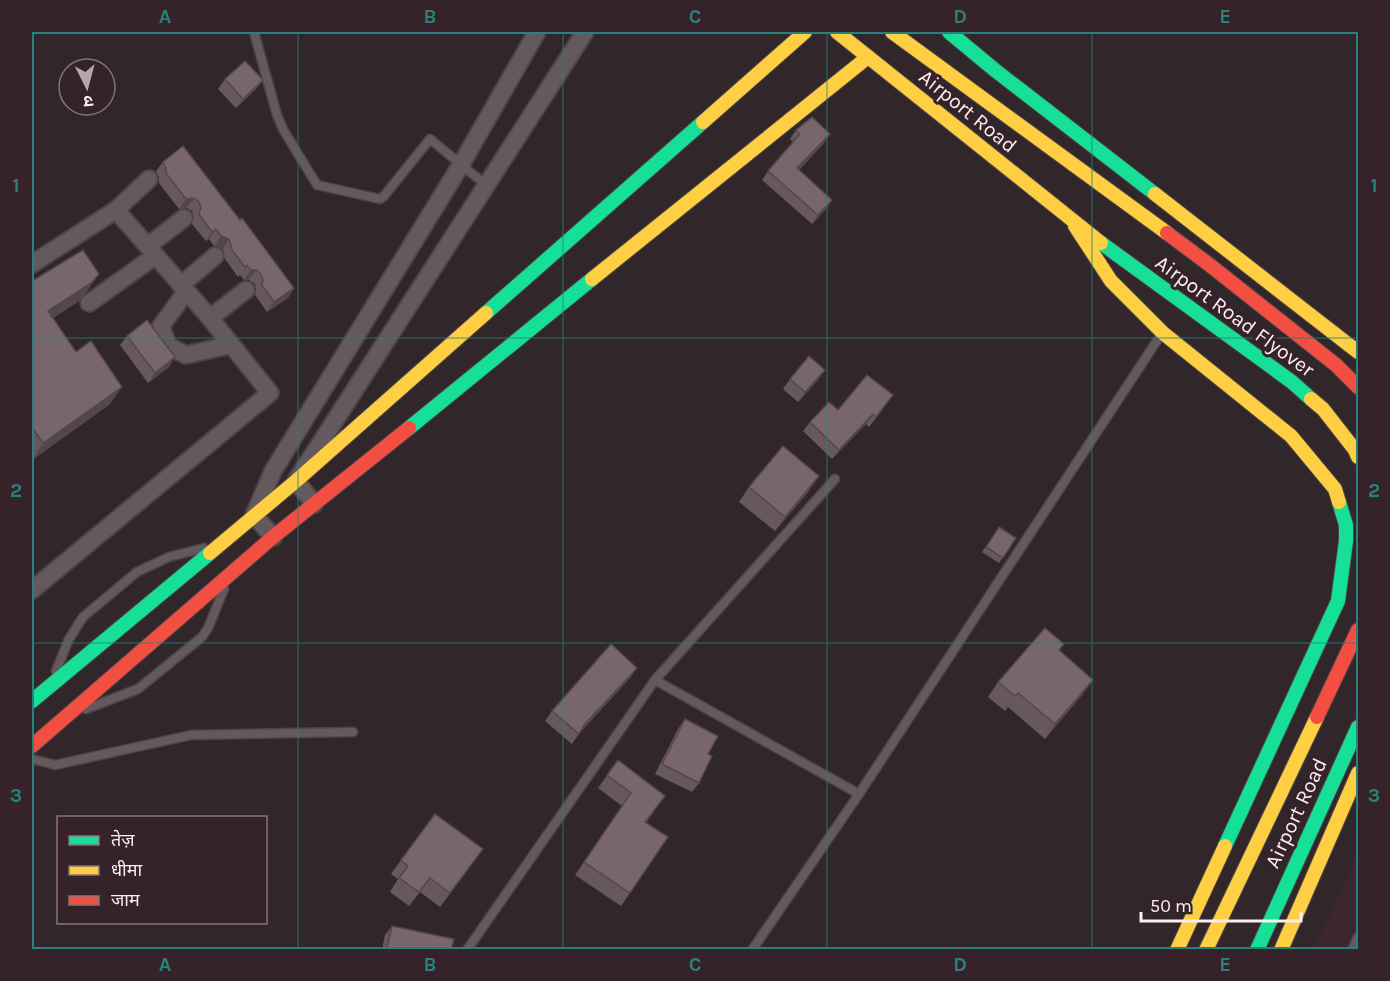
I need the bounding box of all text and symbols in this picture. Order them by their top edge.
text: A [159,5,172,28]
text: B [424,5,436,28]
text: C [689,5,701,28]
text: D [953,5,967,28]
text: E [1219,5,1231,28]
north arrow [57,57,117,117]
street label: Airport Road [914,64,1022,158]
text: उ [82,91,94,111]
text: 1 [12,174,20,197]
text: 1 [1370,174,1378,197]
street label: Airport Road Flyover [1151,250,1319,382]
text: 2 [10,479,22,502]
text: 2 [1368,479,1380,502]
street label: Airport Road [1260,754,1332,872]
text: 3 [10,784,22,807]
text: 3 [1368,784,1380,807]
legend [57,816,267,924]
text: तेज़ [111,829,135,851]
text: धीमा [111,859,142,881]
scale bar [1141,885,1302,923]
text: जाम [111,889,141,911]
text: 50 m [1150,895,1192,917]
text: A [159,953,172,976]
text: B [424,953,436,976]
text: C [689,953,701,976]
text: D [953,953,967,976]
text: E [1219,953,1231,976]

